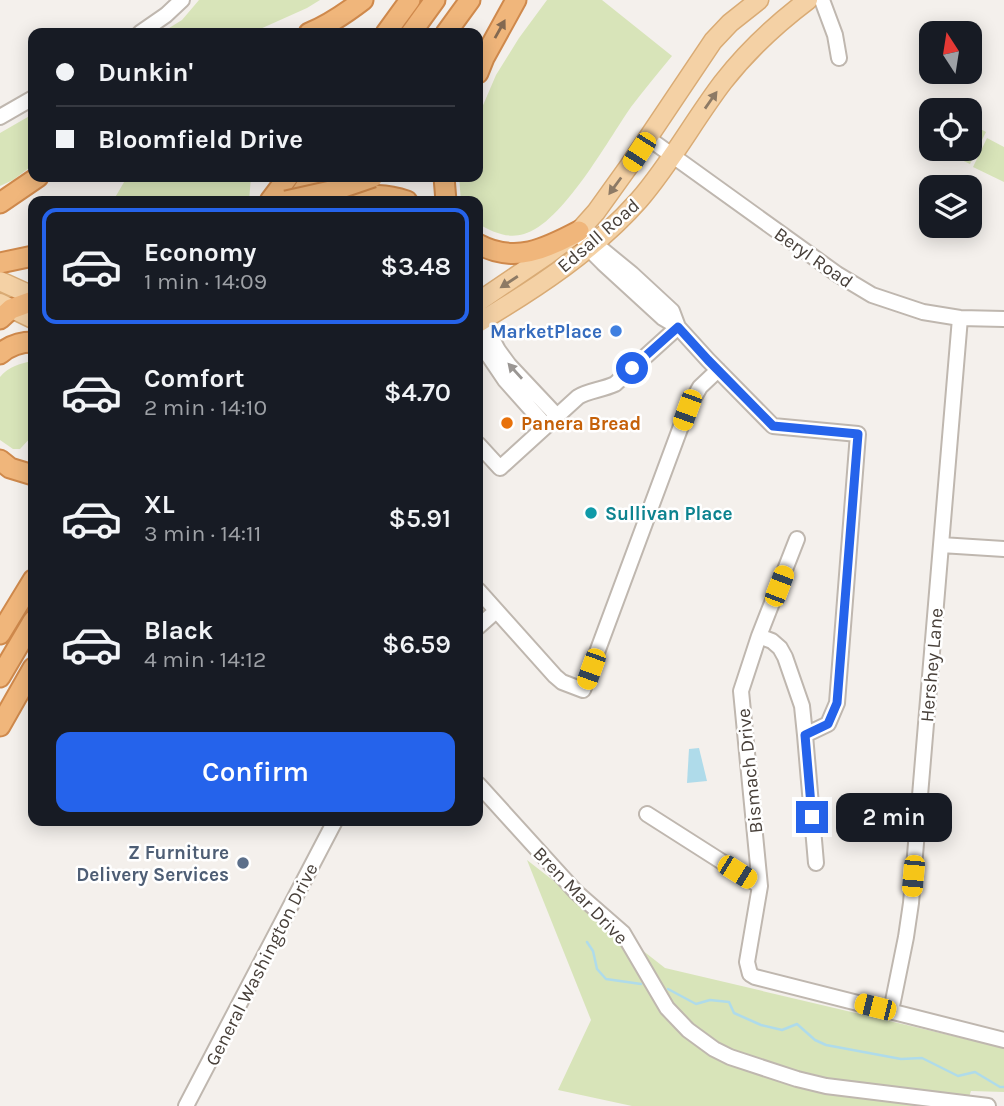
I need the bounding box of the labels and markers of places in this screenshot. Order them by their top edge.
place label: MarketPlace [490,321,602,343]
marker: MarketPlace [608,323,624,339]
place label: Panera Bread [521,413,641,435]
marker: Panera Bread [499,415,515,431]
place label: Sullivan Place [605,503,733,525]
marker: Sullivan Place [583,505,599,521]
place label: Z Furniture Delivery Services [76,842,229,886]
marker: Z Furniture Delivery Services [235,855,251,871]

